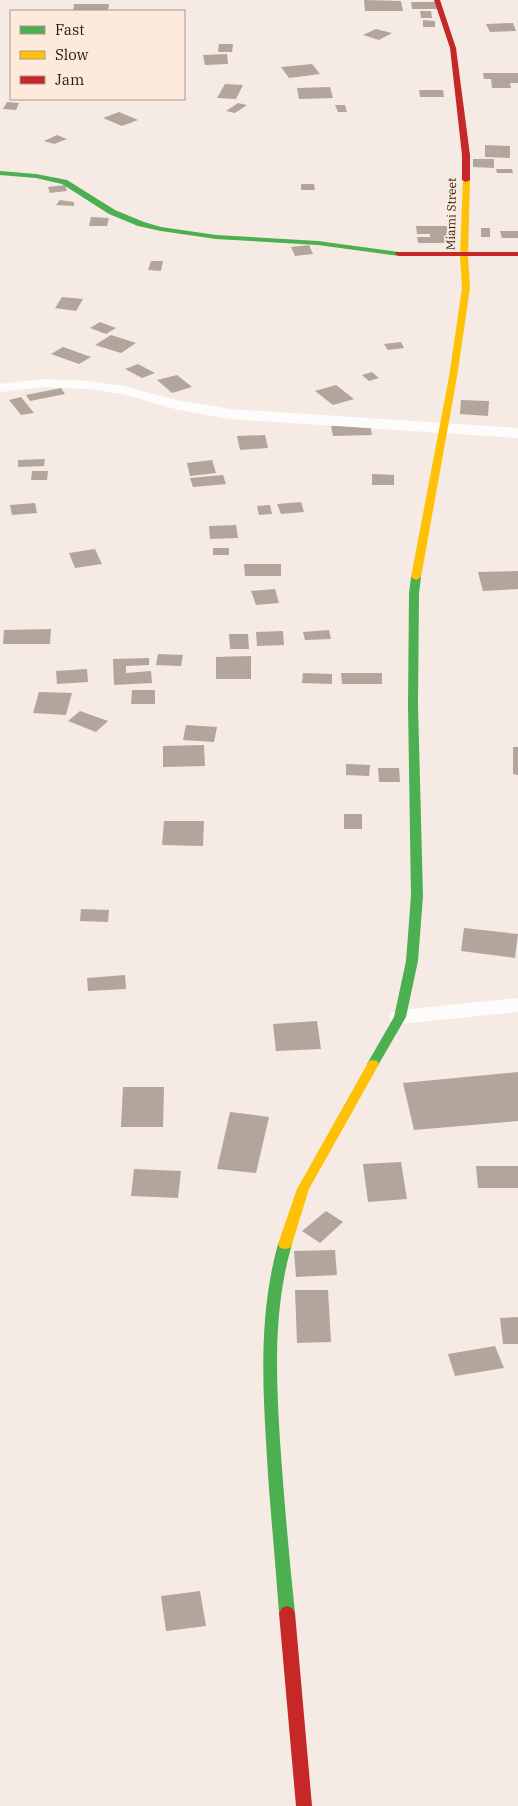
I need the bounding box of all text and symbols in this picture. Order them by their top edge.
legend [10,10,185,100]
text: Fast [55,20,85,39]
text: Slow [55,45,89,64]
text: Jam [55,70,84,89]
street label: Miami Street [443,178,459,250]

